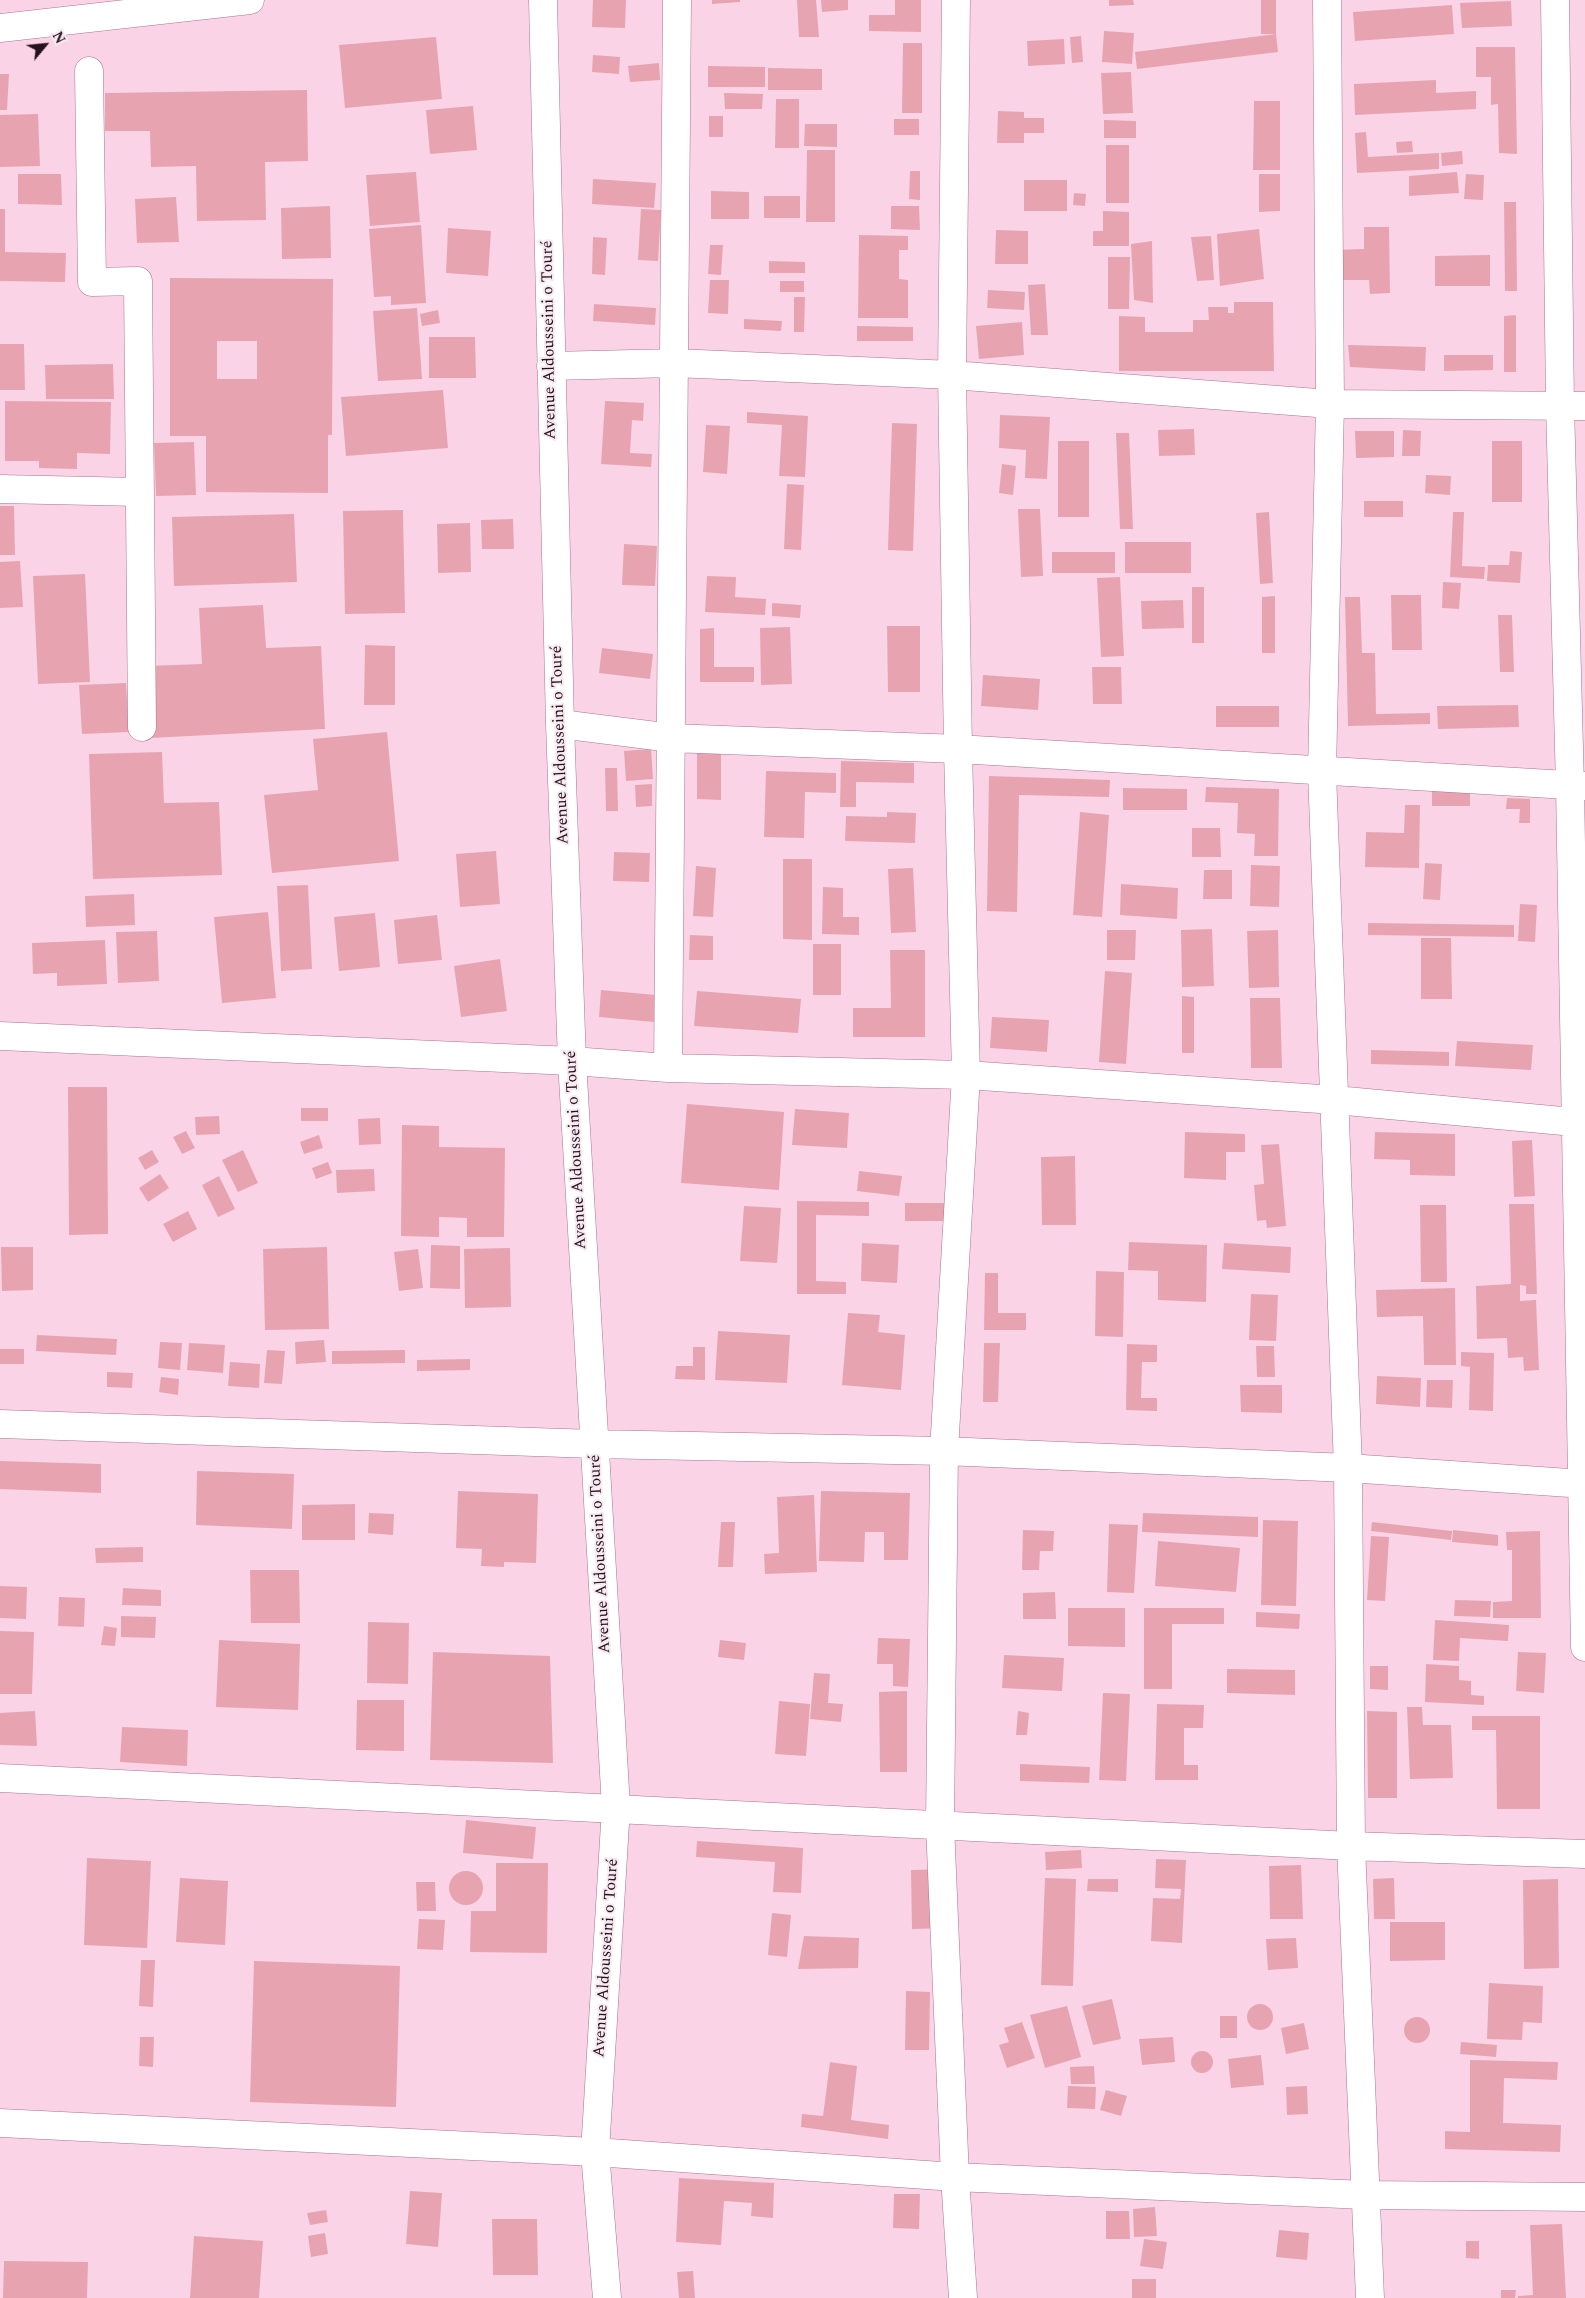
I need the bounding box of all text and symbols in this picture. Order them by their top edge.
north arrow [20,20,70,70]
text: N [47,28,71,48]
street label: Avenue Aldousseini o Touré [539,240,561,440]
street label: Avenue Aldousseini o Touré [548,645,574,845]
street label: Avenue Aldousseini o Touré [562,1050,592,1250]
street label: Avenue Aldousseini o Touré [586,1454,616,1654]
street label: Avenue Aldousseini o Touré [590,1858,624,2058]

